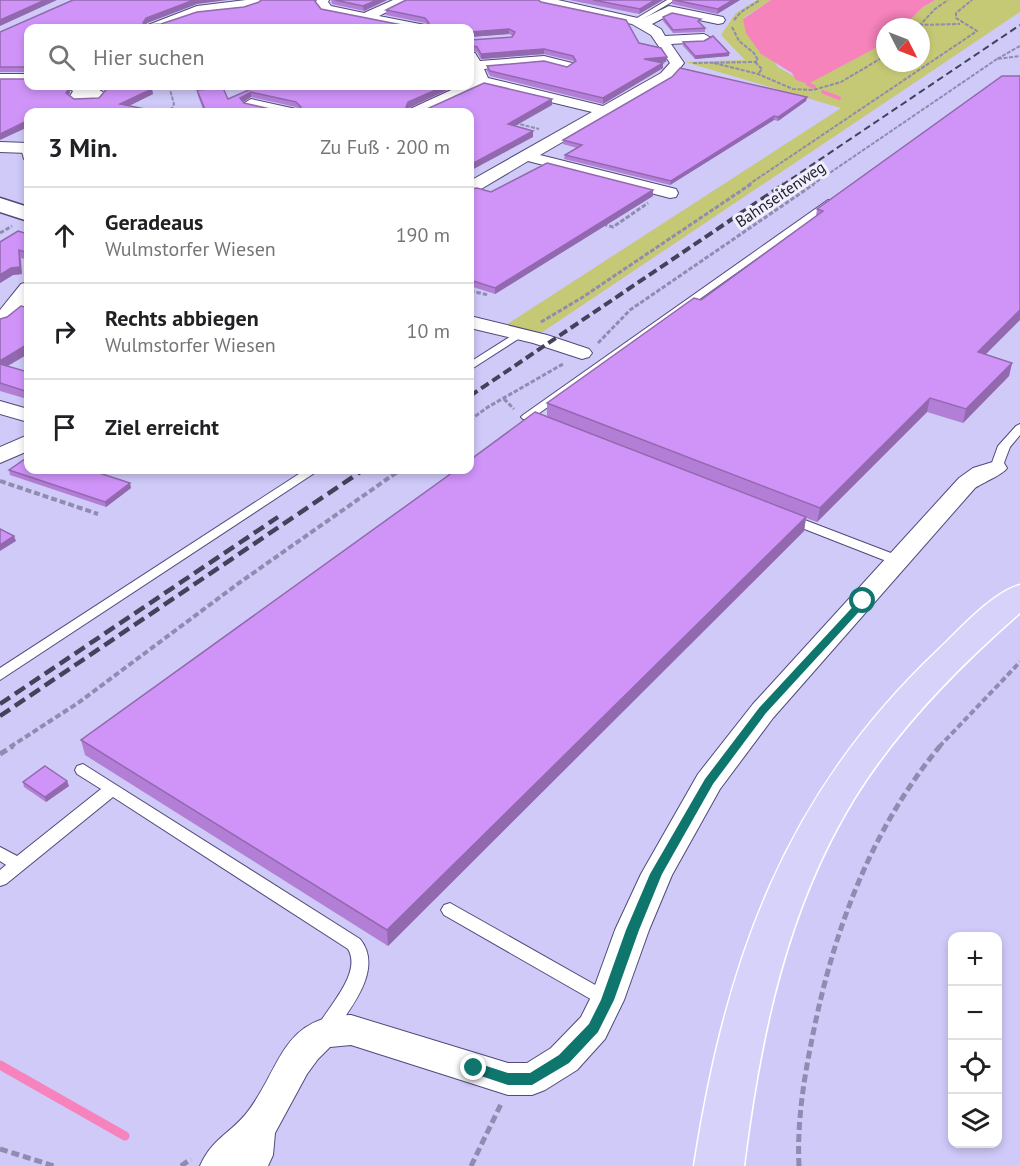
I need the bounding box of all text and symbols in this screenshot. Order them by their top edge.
north arrow [876,18,930,72]
search box [24,24,474,90]
icon: search [45,41,78,74]
text: Hier suchen [93,43,205,71]
text: 3 Min. [48,131,118,164]
text: Zu Fuß · 200 m [320,134,450,160]
street label: Bahnseitenweg [731,157,829,231]
text: Geradeaus [105,208,203,236]
icon: ahead [48,219,81,252]
text: 190 m [396,222,450,248]
text: Wulmstorfer Wiesen [105,236,276,262]
text: Rechts abbiegen [105,304,259,332]
icon: right [48,315,81,348]
text: 10 m [407,318,450,344]
text: Wulmstorfer Wiesen [105,332,276,358]
icon: arrive [48,411,81,444]
text: Ziel erreicht [105,413,219,441]
route start [849,587,875,613]
map controls [948,932,1002,1148]
button: + [948,932,1002,986]
button: − [948,986,1002,1040]
button: locate [948,1040,1002,1094]
route end [460,1054,486,1080]
button: layers [948,1094,1002,1148]

